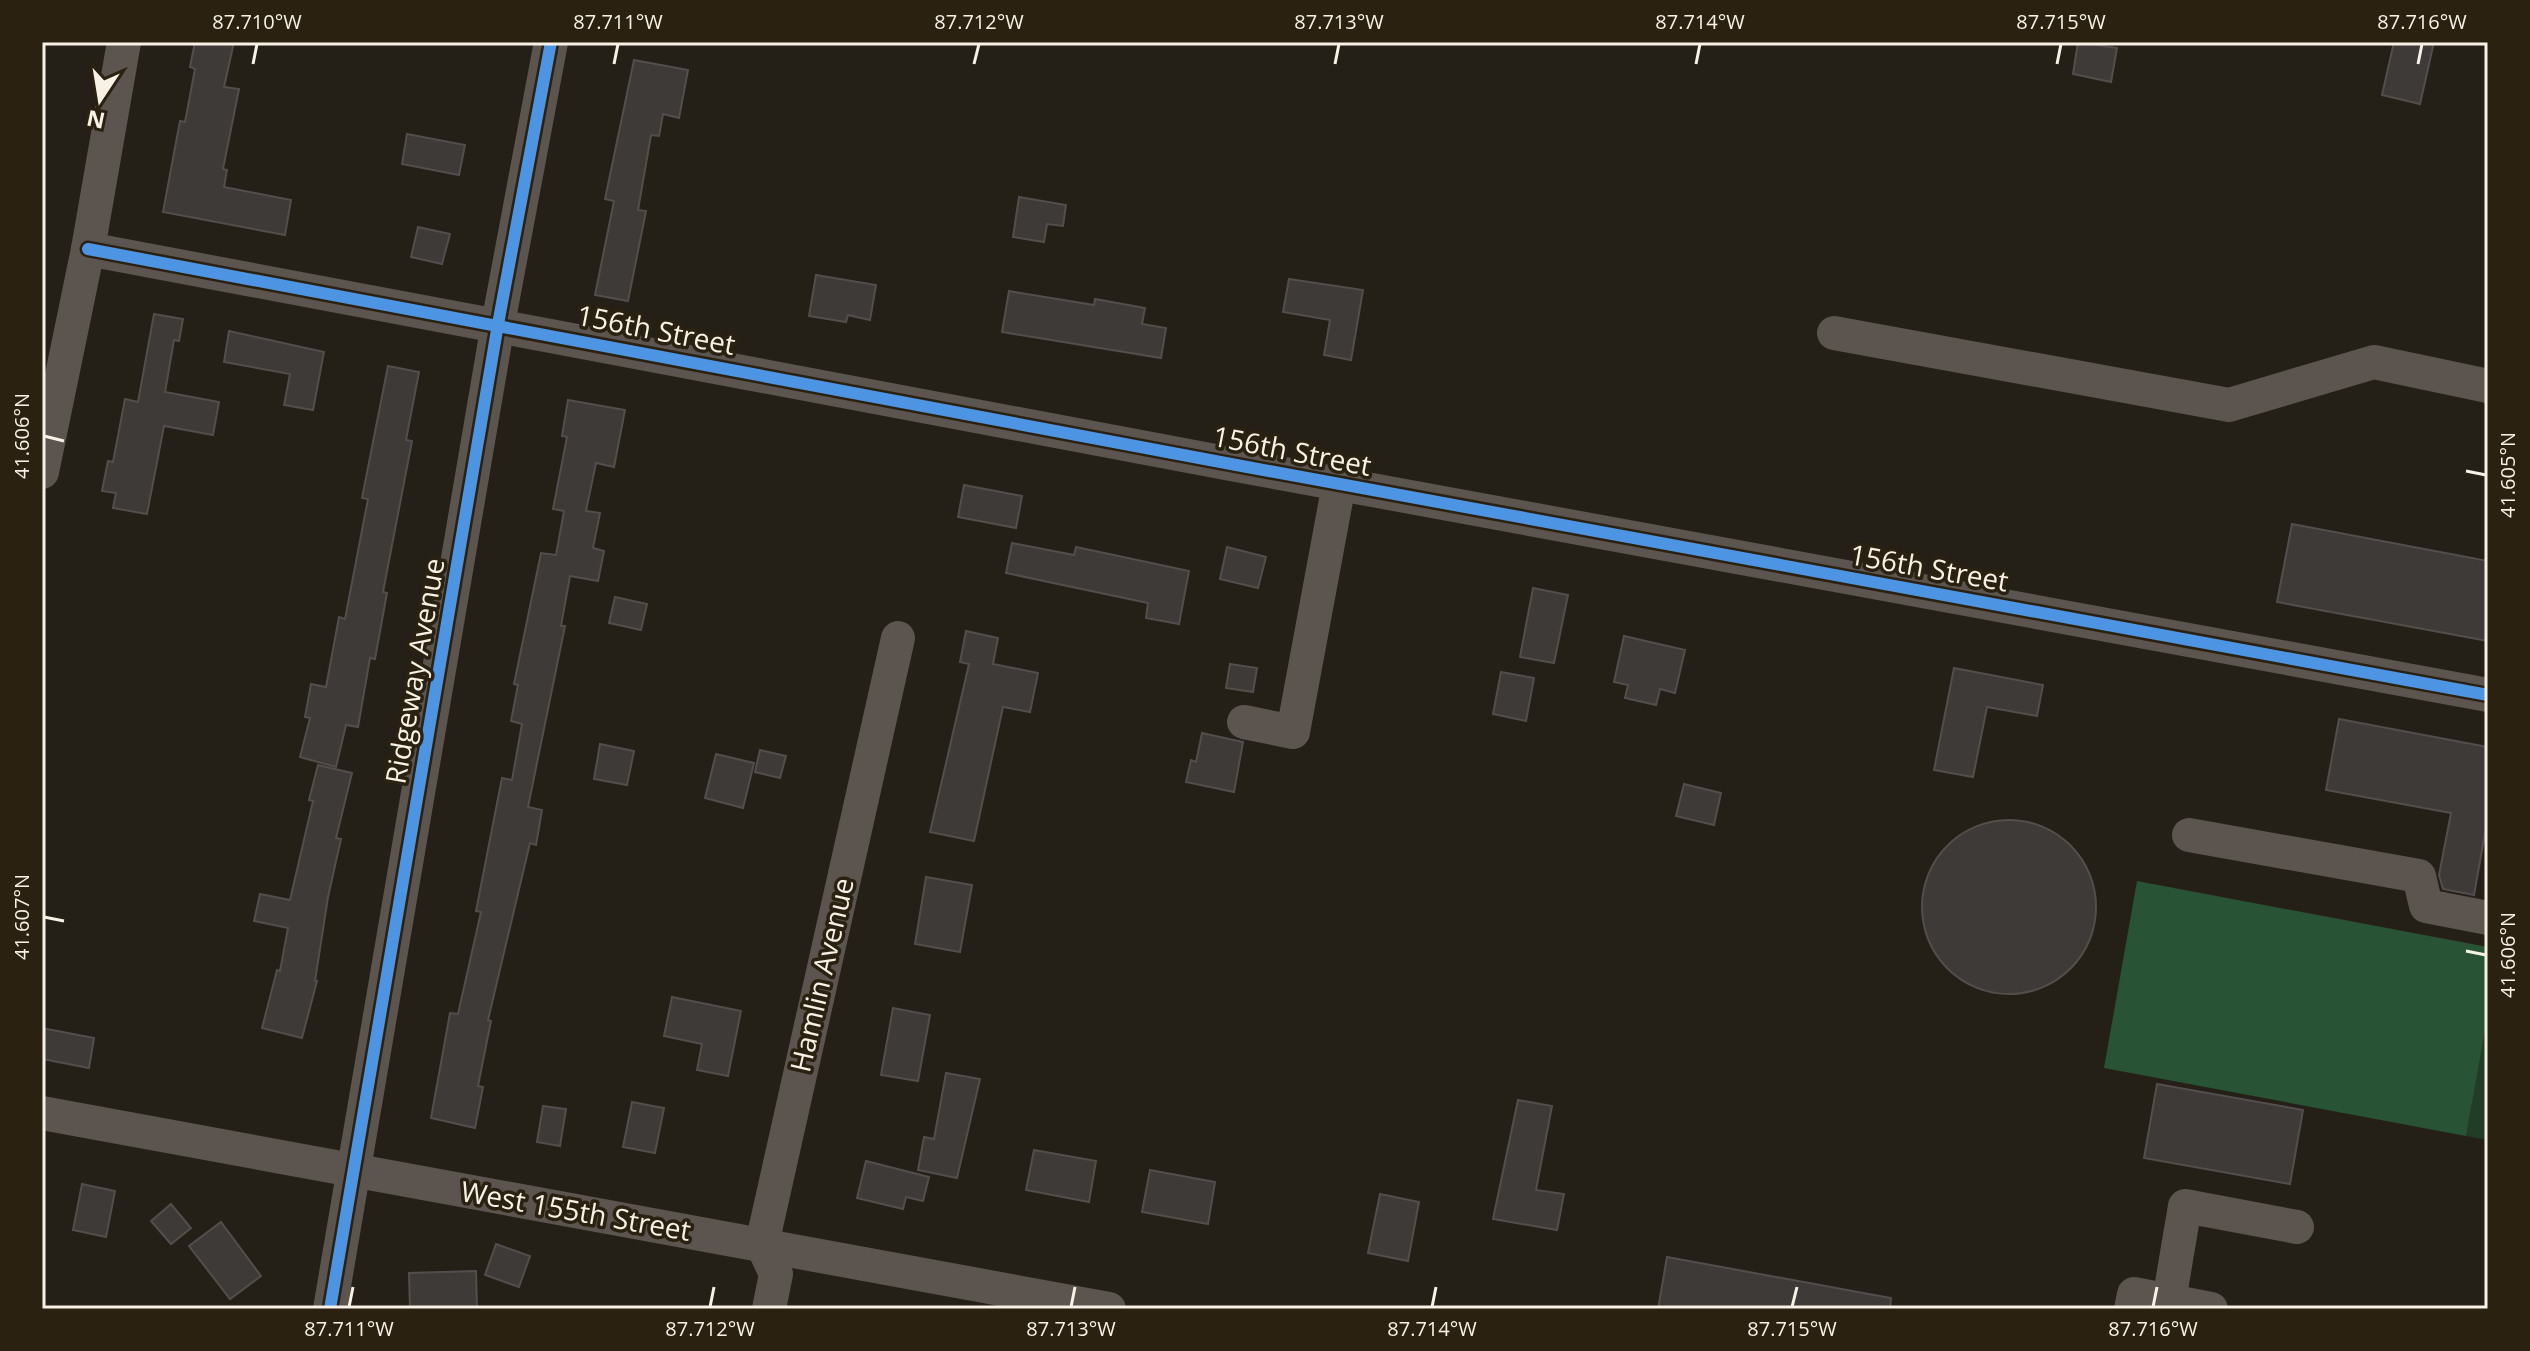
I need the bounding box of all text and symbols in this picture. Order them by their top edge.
text: 87.710°W [212,8,302,35]
text: 87.711°W [573,8,663,35]
text: 87.712°W [934,8,1024,35]
text: 87.713°W [1294,8,1384,35]
text: 87.714°W [1655,8,1745,35]
text: 87.715°W [2016,8,2106,35]
text: 87.716°W [2377,8,2467,35]
north arrow [60,60,140,140]
text: N [84,104,108,137]
street label: 156th Street [574,295,739,363]
text: 41.606°N [8,393,35,479]
street label: 156th Street [1210,416,1375,484]
text: 41.605°N [2494,432,2521,518]
street label: 156th Street [1847,534,2012,600]
street label: Ridgeway Avenue [375,555,453,787]
text: 41.607°N [8,874,35,960]
street label: Hamlin Avenue [780,874,862,1076]
text: 41.606°N [2494,912,2521,998]
street label: West 155th Street [458,1171,694,1249]
text: 87.711°W [304,1315,394,1342]
text: 87.712°W [665,1315,755,1342]
text: 87.713°W [1026,1315,1116,1342]
text: 87.714°W [1387,1315,1477,1342]
text: 87.715°W [1747,1315,1837,1342]
text: 87.716°W [2108,1315,2198,1342]

